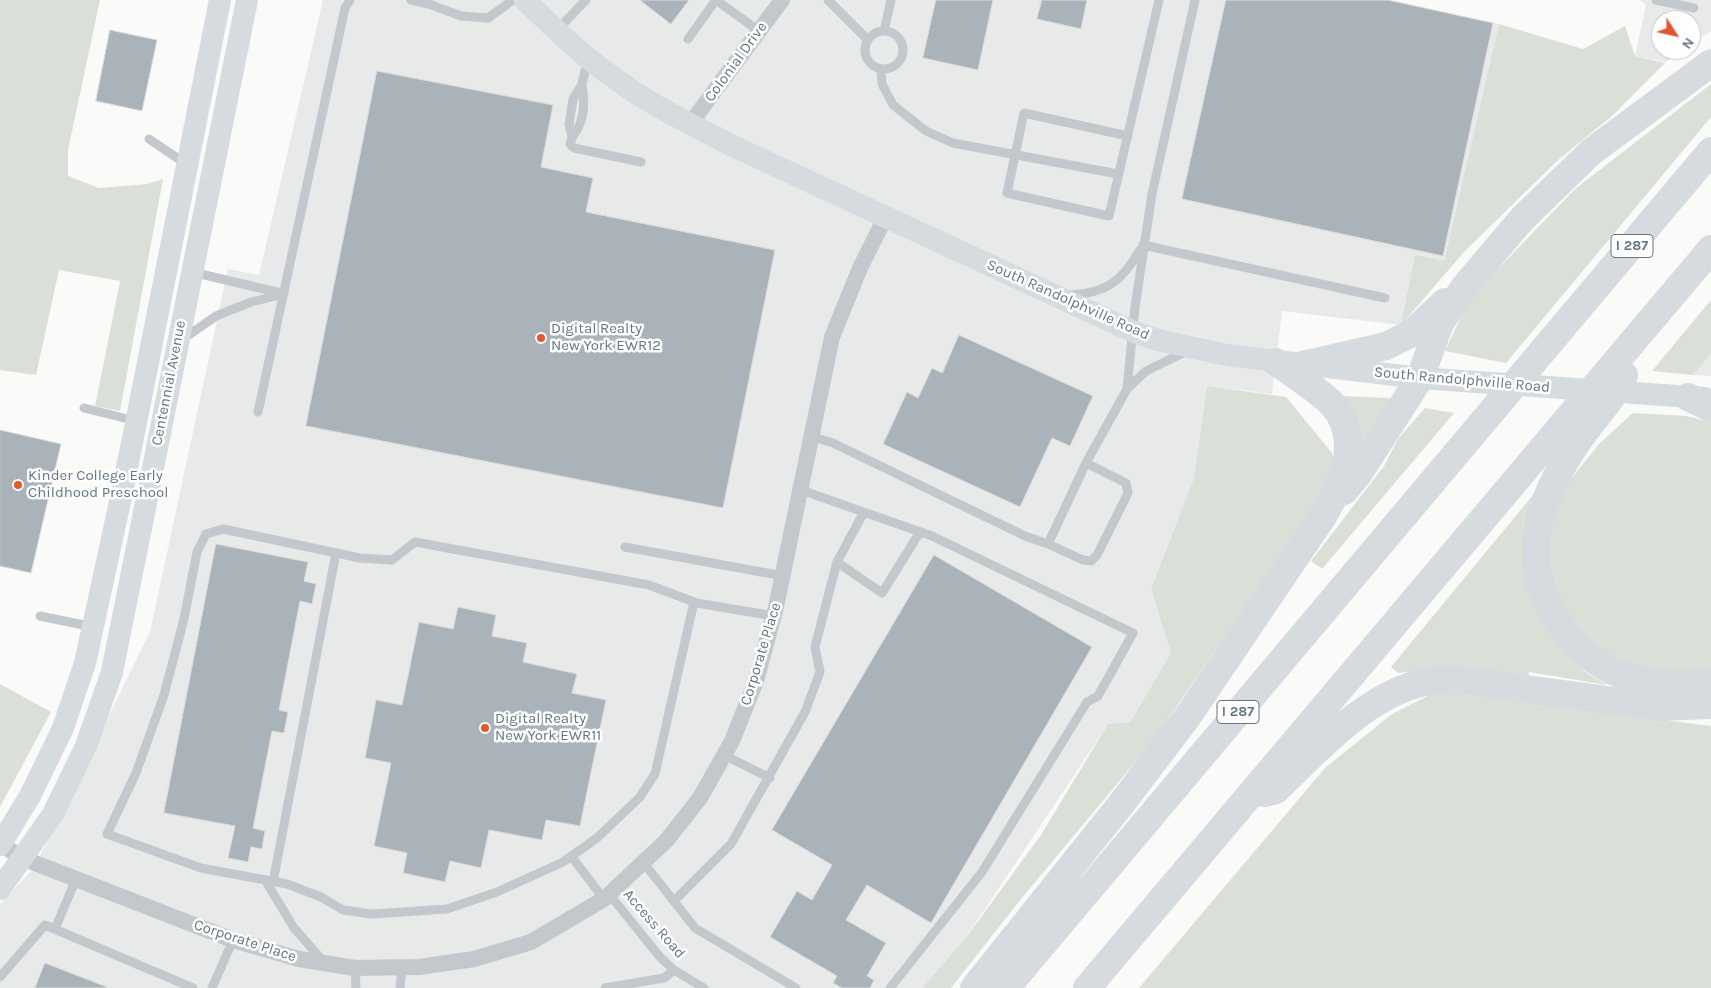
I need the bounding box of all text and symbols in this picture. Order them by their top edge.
north arrow [1651,10,1701,60]
street label: Colonial Drive [701,19,771,105]
text: N [1678,34,1698,52]
road number: I 287 [1611,235,1653,258]
street label: South Randolphville Road [984,256,1152,344]
street label: Centennial Avenue [148,319,190,447]
place label: Digital Realty New York EWR12 [551,320,661,355]
marker: Digital Realty New York EWR12 [535,332,547,344]
street label: South Randolphville Road [1373,363,1551,397]
place label: Kinder College Early Childhood Preschool [28,467,168,502]
marker: Kinder College Early Childhood Preschool [12,479,24,491]
street label: Corporate Place [737,600,785,708]
road number: I 287 [1217,700,1259,724]
place label: Digital Realty New York EWR11 [495,710,601,745]
marker: Digital Realty New York EWR11 [479,722,491,734]
street label: Access Road [619,886,689,962]
street label: Corporate Place [192,916,298,966]

